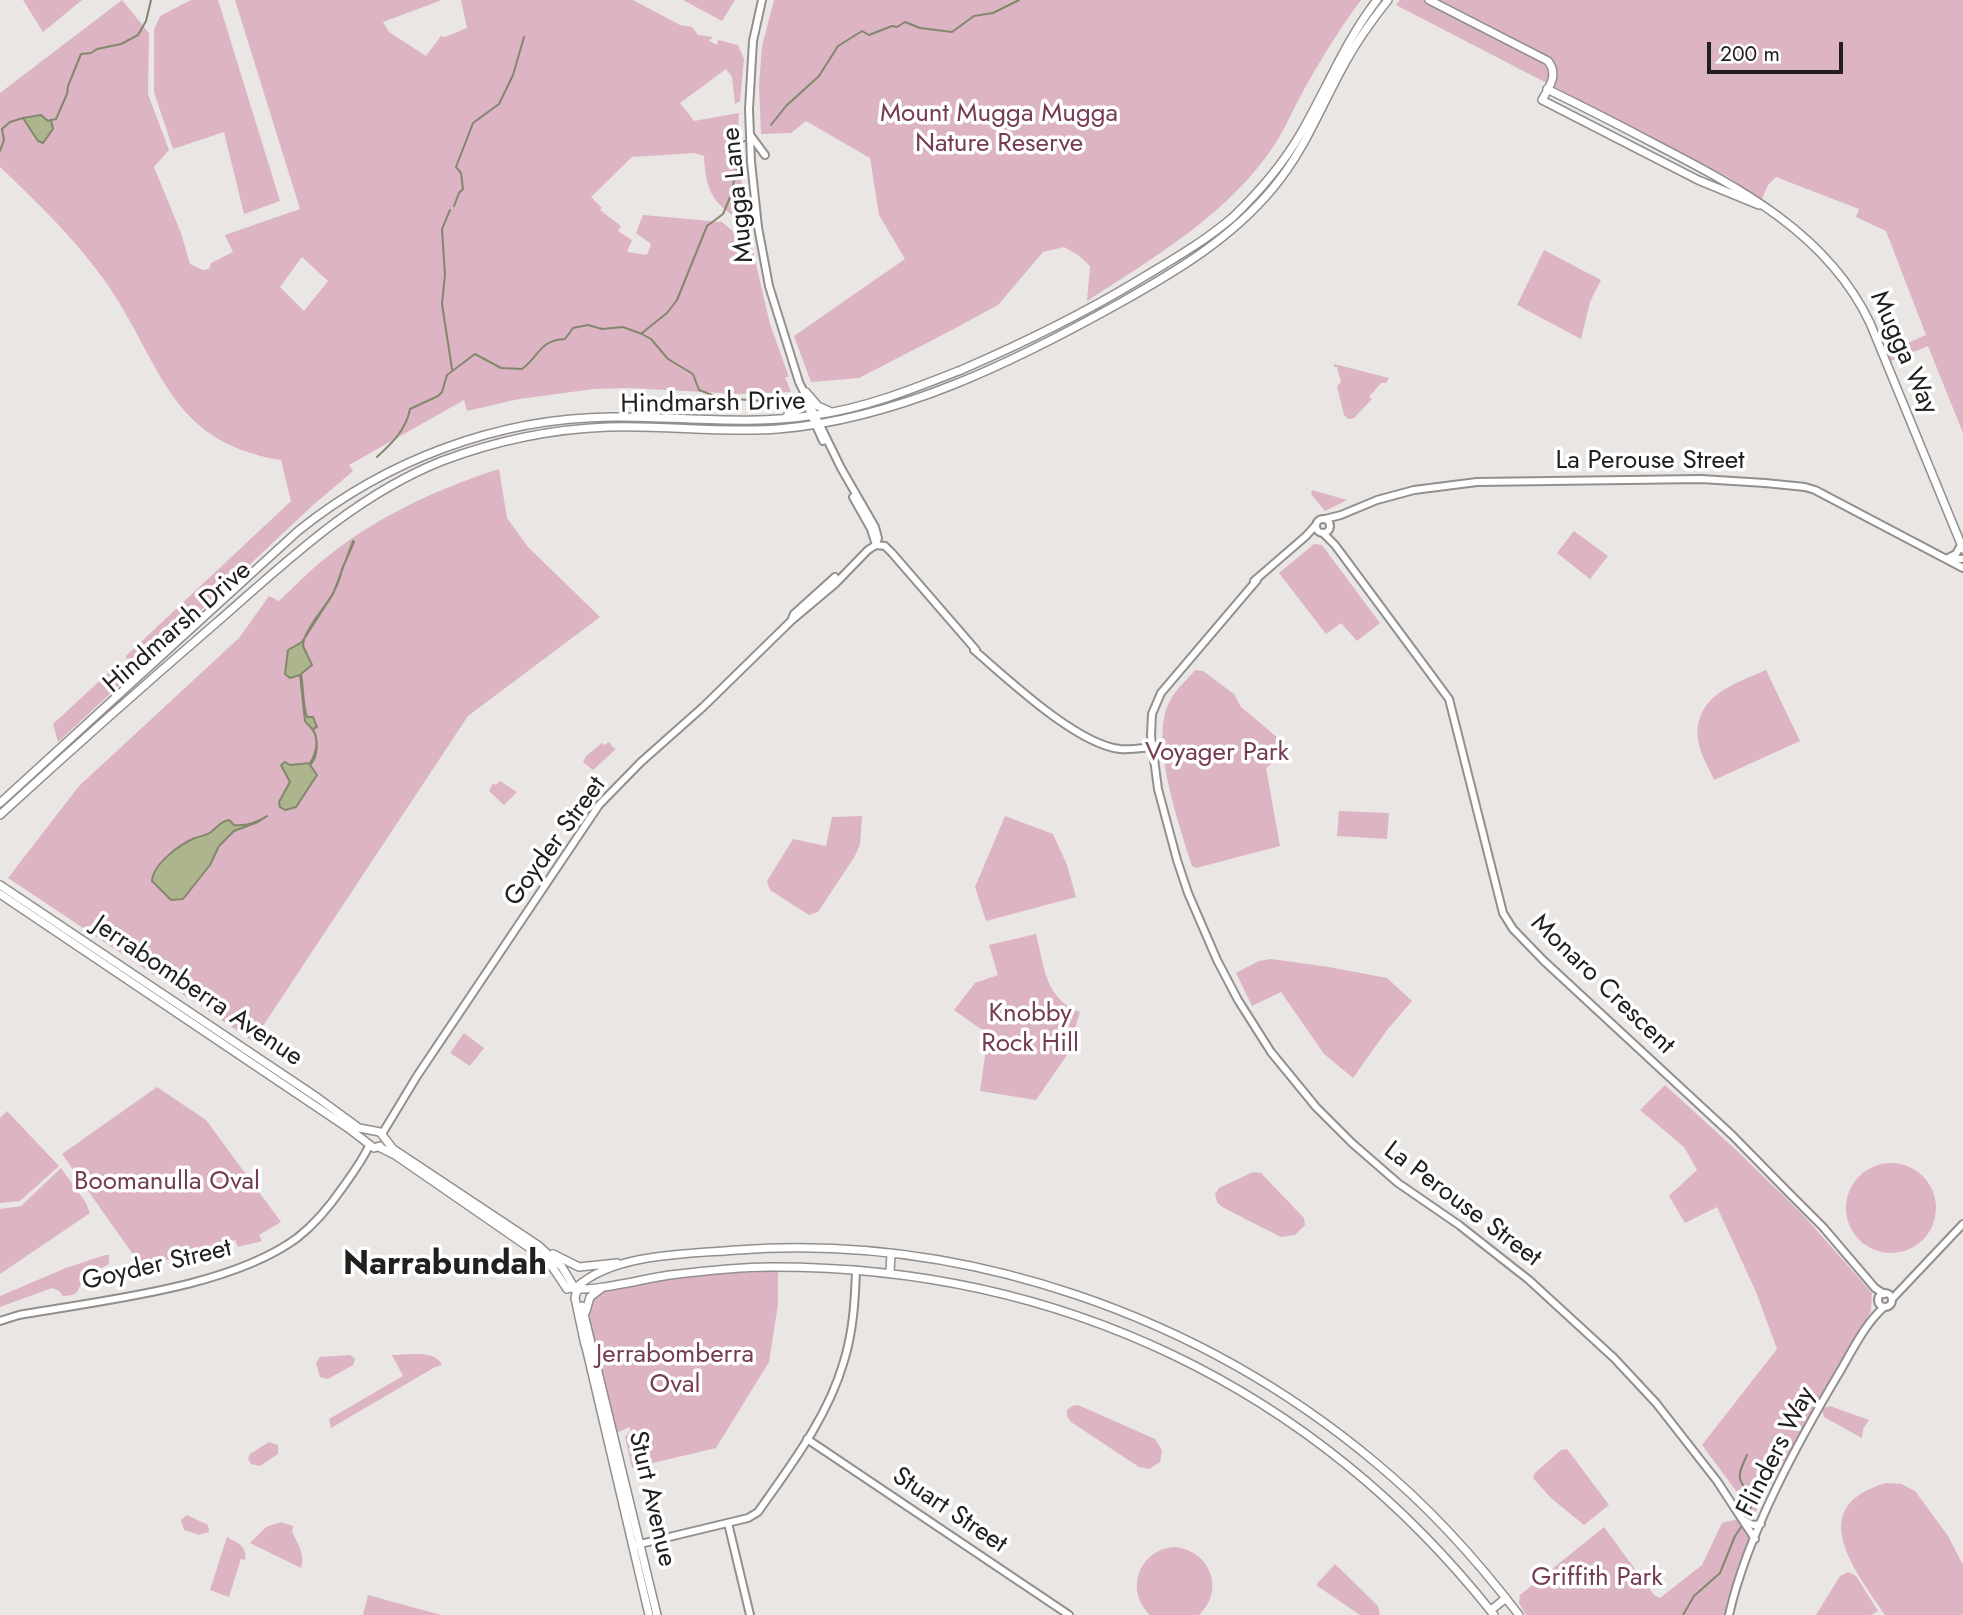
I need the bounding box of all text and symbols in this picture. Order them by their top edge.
scale bar [1711,28,1848,72]
text: 200 m [1720,39,1780,69]
park label: Mount Mugga Mugga Nature Reserve [880,99,1118,160]
street label: Mugga Lane [716,126,762,264]
street label: Mugga Way [1862,287,1944,419]
street label: Hindmarsh Drive [620,387,806,421]
street label: La Perouse Street [1556,446,1744,478]
street label: Hindmarsh Drive [98,555,258,701]
park label: Voyager Park [1145,738,1289,770]
street label: Goyder Street [499,771,613,913]
street label: Monaro Crescent [1524,909,1680,1061]
street label: Jerrabomberra Avenue [86,910,308,1074]
park label: Knobby Rock Hill [981,999,1079,1060]
street label: La Perouse Street [1377,1136,1547,1274]
park label: Boomanulla Oval [74,1167,260,1199]
street label: Goyder Street [79,1234,235,1298]
district label: Narrabundah [343,1246,547,1286]
park label: Jerrabomberra Oval [596,1340,754,1402]
street label: Flinders Way [1731,1382,1823,1522]
street label: Sturt Avenue [620,1428,682,1570]
street label: Stuart Street [886,1461,1012,1561]
park label: Griffith Park [1531,1563,1663,1595]

